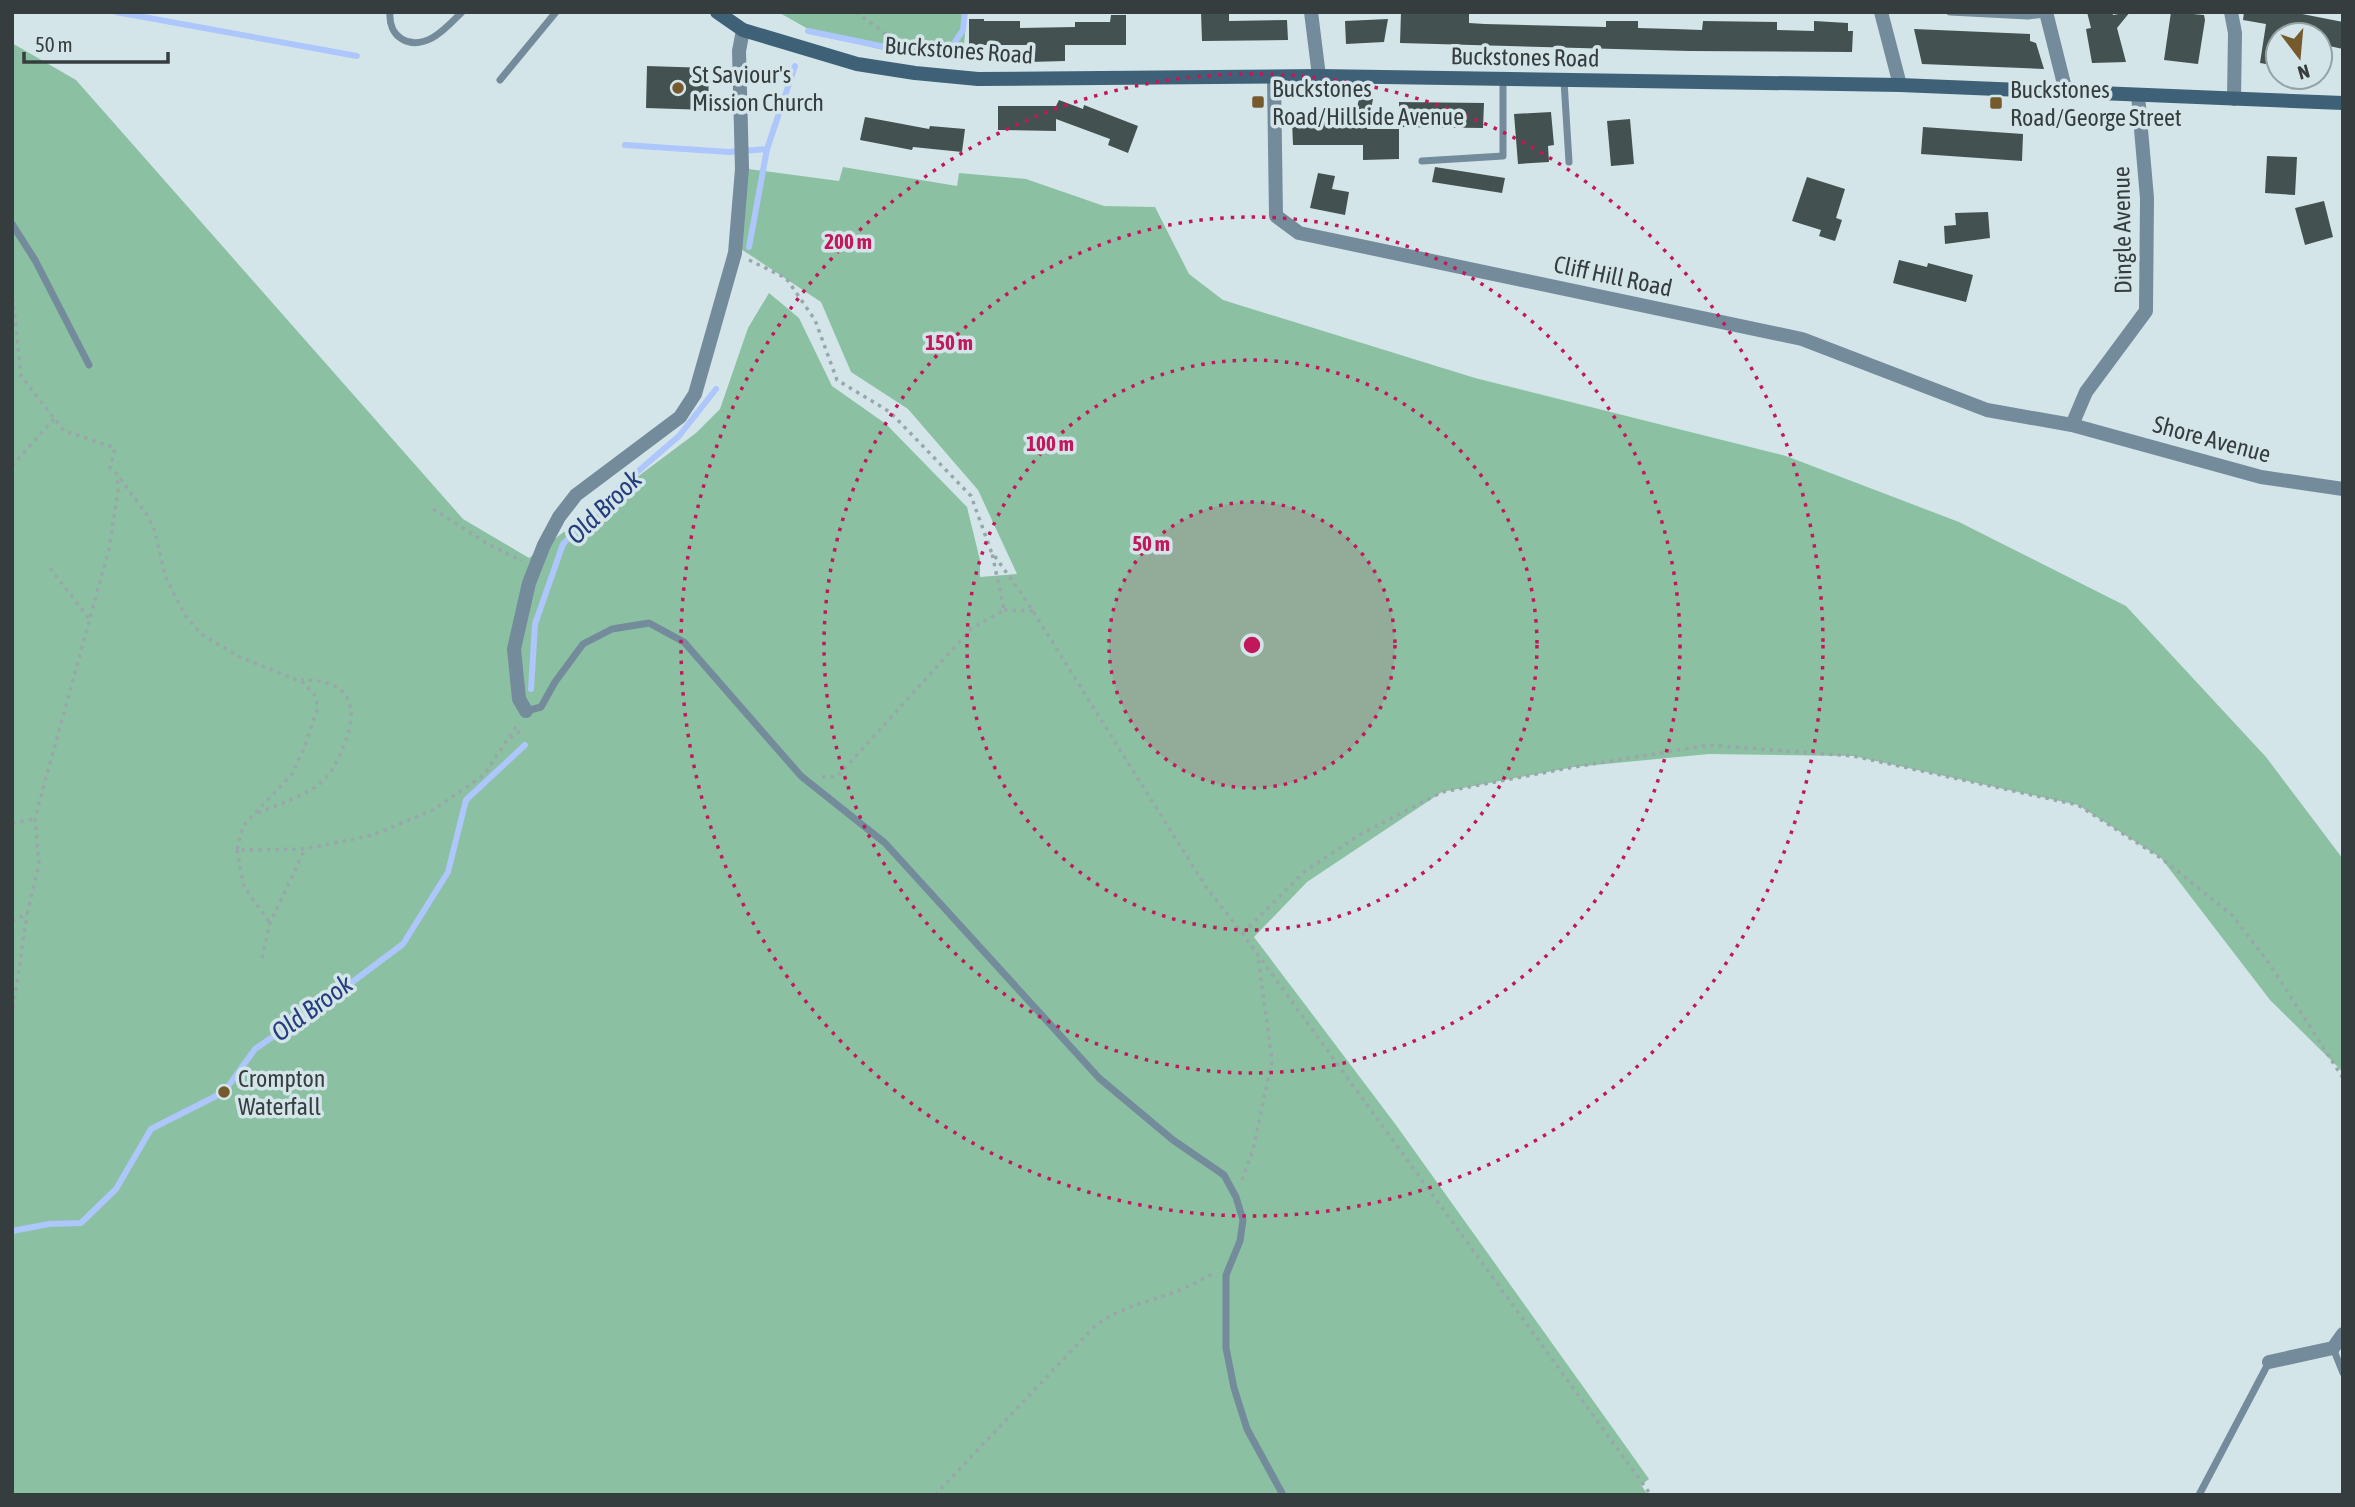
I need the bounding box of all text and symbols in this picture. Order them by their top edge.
scale bar [24,21,168,65]
north arrow [2264,21,2334,91]
street label: Buckstones Road [884,31,1034,69]
text: 50 m [35,32,73,56]
street label: Buckstones Road [1450,42,1600,72]
text: N [2295,60,2312,84]
place label: St Saviour's Mission Church [692,61,824,116]
place label: Buckstones Road/Hillside Avenue [1272,75,1464,130]
place label: Buckstones Road/George Street [2010,76,2182,131]
marker: St Saviour's Mission Church [670,80,686,96]
marker: Buckstones Road/Hillside Avenue [1250,94,1266,110]
marker: Buckstones Road/George Street [1988,95,2004,111]
street label: Dingle Avenue [2107,166,2137,294]
text: 200 m [824,229,872,253]
street label: Cliff Hill Road [1551,250,1675,302]
text: 150 m [925,330,973,354]
street label: Shore Avenue [2150,410,2274,468]
text: 100 m [1026,431,1074,455]
water label: Old Brook [560,464,648,550]
text: 50 m [1132,531,1170,555]
centre of rings [1240,633,1264,657]
water label: Old Brook [266,968,359,1047]
place label: Crompton Waterfall [238,1065,325,1120]
marker: Crompton Waterfall [216,1084,232,1100]

